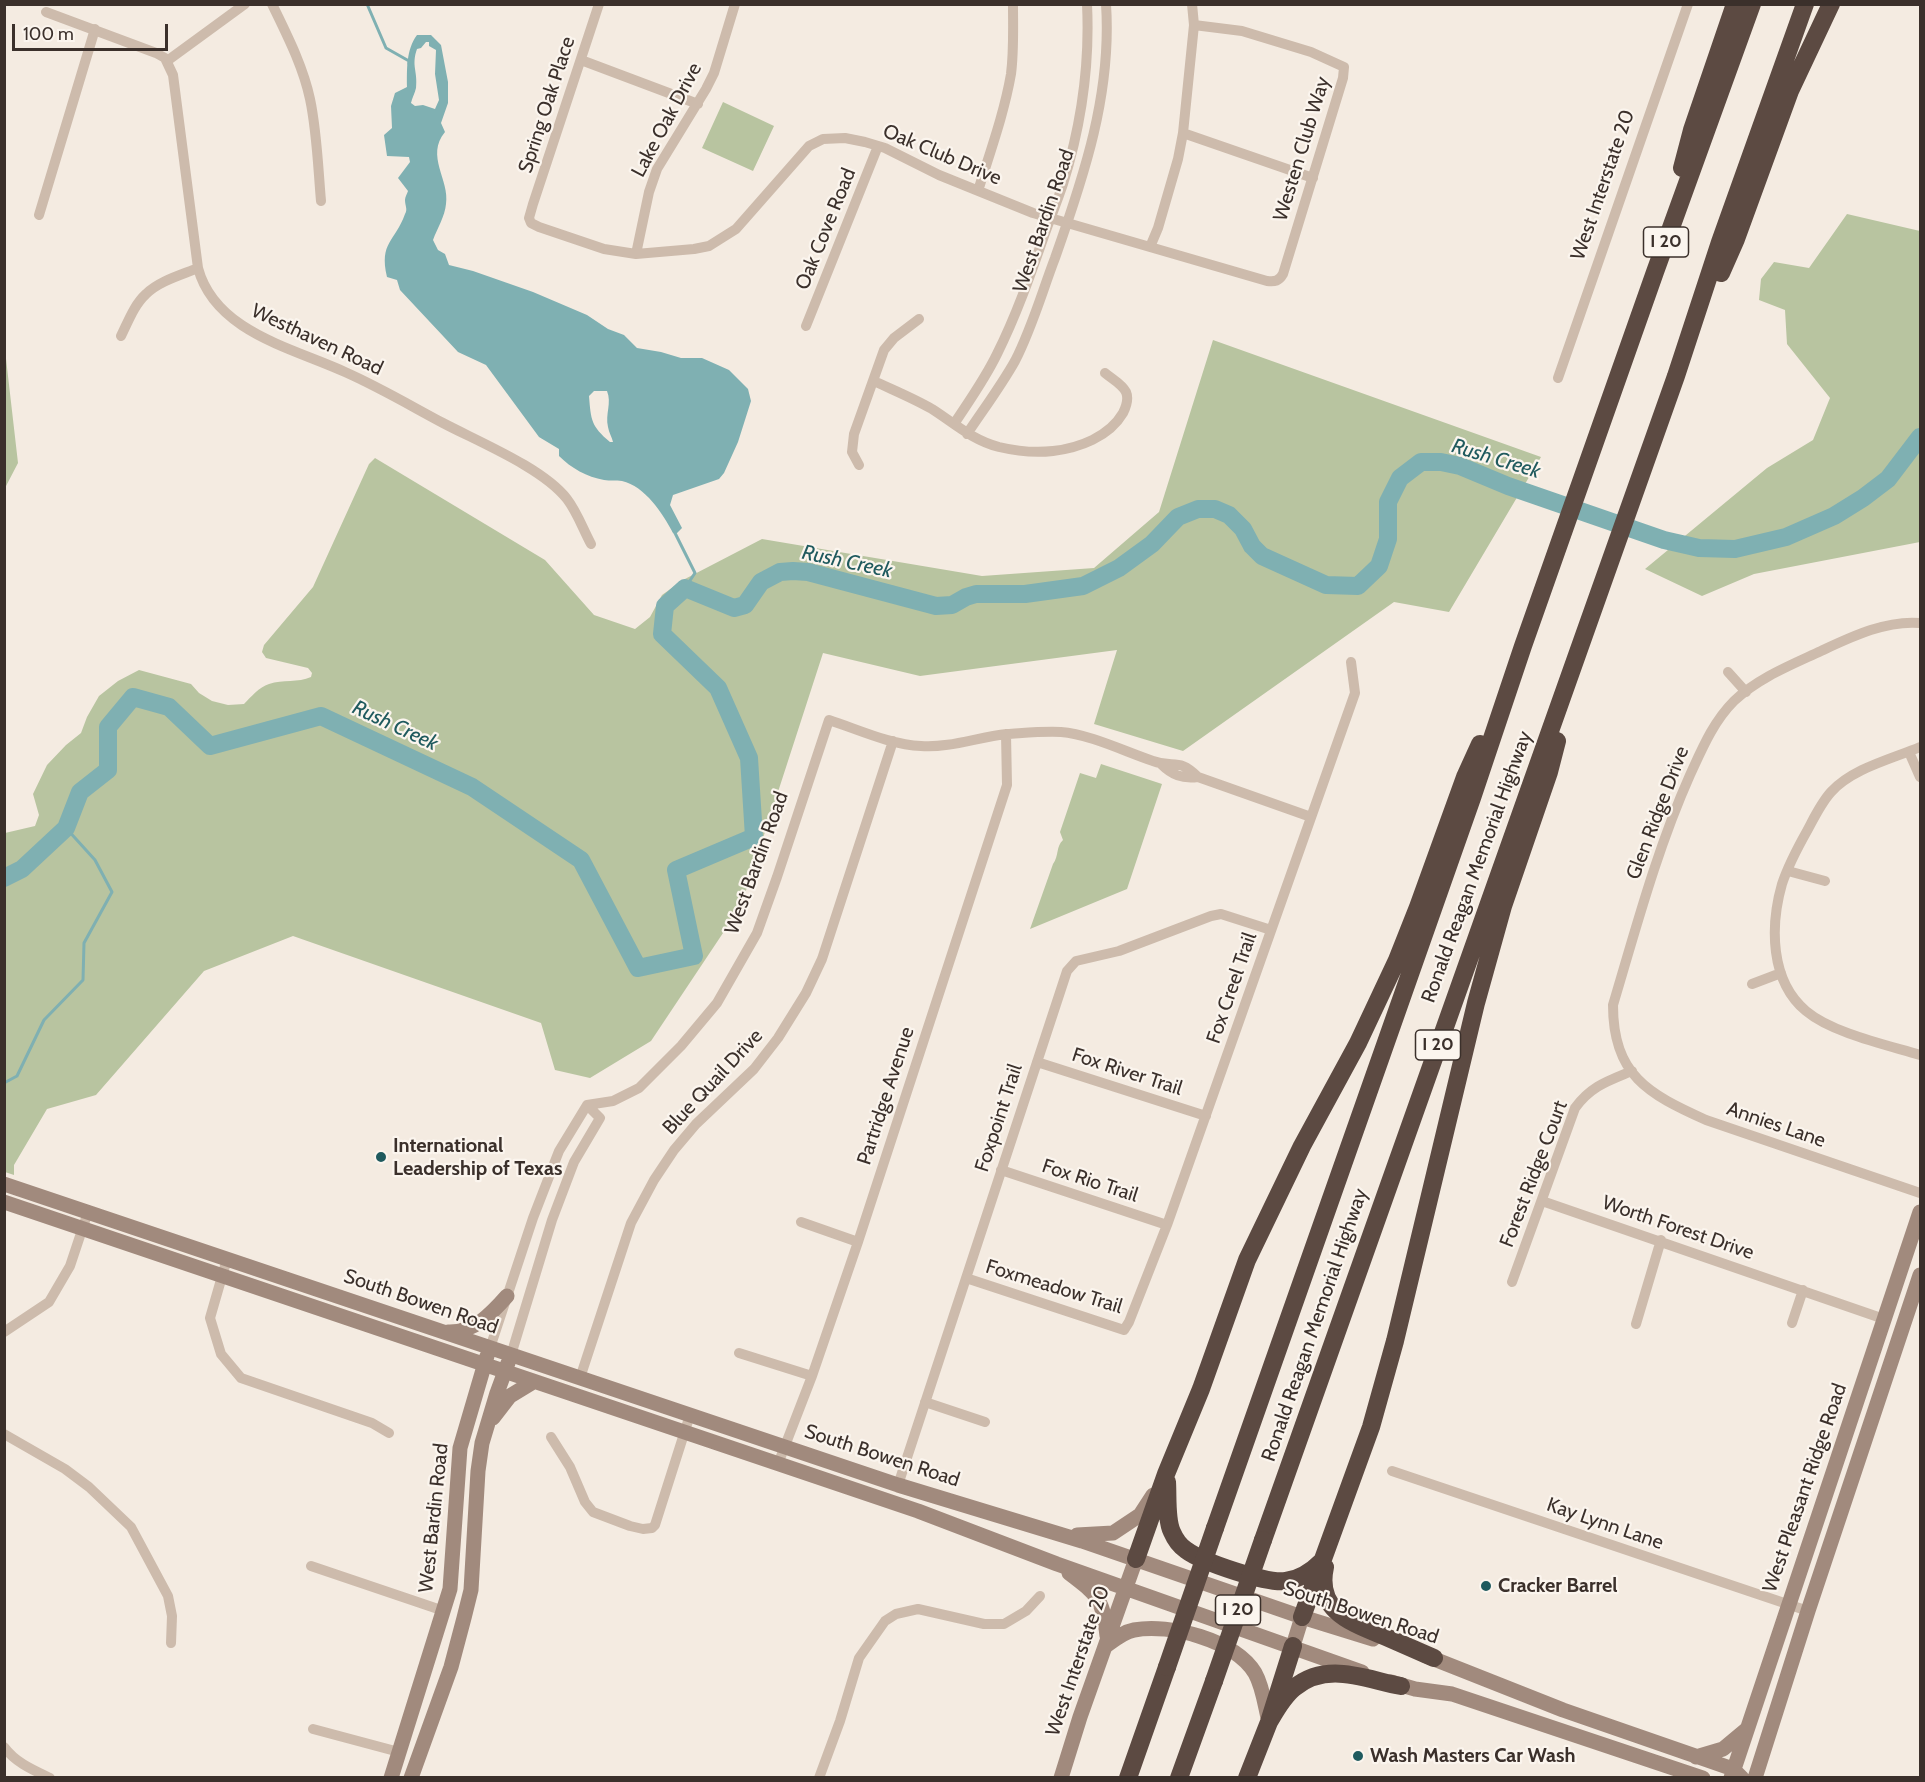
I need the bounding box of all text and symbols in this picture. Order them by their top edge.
scale bar [15,12,171,50]
text: 100 m [23,23,74,45]
street label: Spring Oak Place [514,34,580,176]
street label: Lake Oak Drive [627,59,707,181]
street label: Westen Club Way [1269,74,1335,224]
street label: West Interstate 20 [1566,107,1640,263]
street label: Oak Club Drive [879,119,1005,191]
street label: West Bardin Road [1008,146,1080,296]
street label: Oak Cove Road [791,165,861,293]
road number: I 20 [1644,227,1688,257]
street label: Westhaven Road [247,299,387,381]
water label: Rush Creek [1449,434,1543,484]
water label: Rush Creek [800,540,894,584]
water label: Rush Creek [348,695,442,757]
street label: Ronald Reagan Memorial Highway [1417,728,1537,1006]
street label: Glen Ridge Drive [1622,743,1694,883]
street label: West Bardin Road [720,788,794,938]
street label: Fox Creel Trail [1202,929,1262,1047]
street label: Blue Quail Drive [658,1024,768,1140]
street label: Partridge Avenue [852,1024,920,1168]
road number: I 20 [1416,1030,1460,1060]
street label: Fox River Trail [1069,1043,1185,1101]
street label: Foxpoint Trail [970,1061,1028,1175]
street label: Forest Ridge Court [1495,1097,1573,1251]
street label: Annies Lane [1723,1097,1829,1153]
place label: International Leadership of Texas [393,1134,562,1181]
marker: International Leadership of Texas [374,1150,388,1164]
street label: Fox Rio Trail [1039,1154,1141,1208]
street label: Ronald Reagan Memorial Highway [1257,1185,1373,1465]
street label: Worth Forest Drive [1599,1191,1757,1265]
street label: Foxmeadow Trail [983,1255,1125,1319]
street label: South Bowen Road [341,1264,501,1340]
street label: West Pleasant Ridge Road [1758,1380,1852,1596]
street label: South Bowen Road [801,1420,963,1492]
street label: West Bardin Road [414,1442,454,1594]
street label: Kay Lynn Lane [1544,1493,1666,1555]
place label: Cracker Barrel [1498,1574,1617,1598]
street label: South Bowen Road [1280,1577,1442,1649]
marker: Cracker Barrel [1479,1579,1493,1593]
street label: West Interstate 20 [1041,1583,1115,1739]
road number: I 20 [1216,1595,1260,1625]
place label: Wash Masters Car Wash [1370,1744,1575,1768]
marker: Wash Masters Car Wash [1351,1749,1365,1763]

